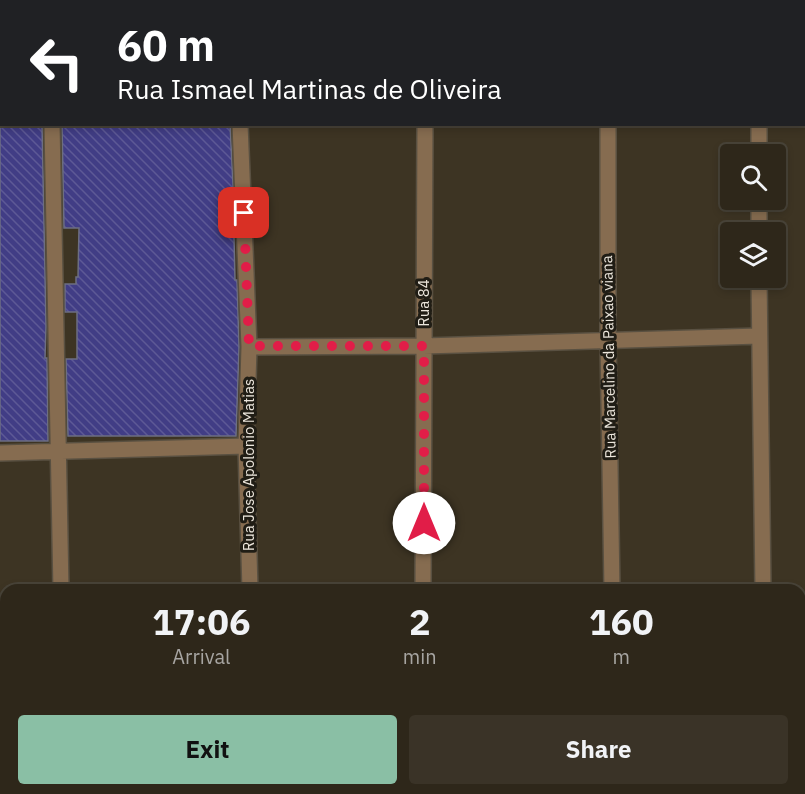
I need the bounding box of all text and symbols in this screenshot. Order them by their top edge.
text: 60 m [117,18,215,73]
icon: left [18,24,96,102]
text: Rua Ismael Martinas de Oliveira [117,71,502,106]
map controls [720,144,786,288]
button: search [720,144,786,210]
pin [218,187,269,238]
icon: arrive [227,196,260,229]
button: layers [720,222,786,288]
street label: Rua Marcelino da Paixao viana [597,255,620,459]
street label: Rua 84 [414,279,433,327]
street label: Rua Jose Apolonio Matias [239,379,258,551]
position arrow [392,491,456,555]
text: 17:06 [152,598,251,645]
text: 2 [409,598,431,645]
text: 160 [589,598,654,645]
text: Arrival [172,643,231,670]
text: min [403,643,437,670]
text: m [613,643,630,670]
button: Exit [18,715,397,784]
button: Share [409,715,788,784]

